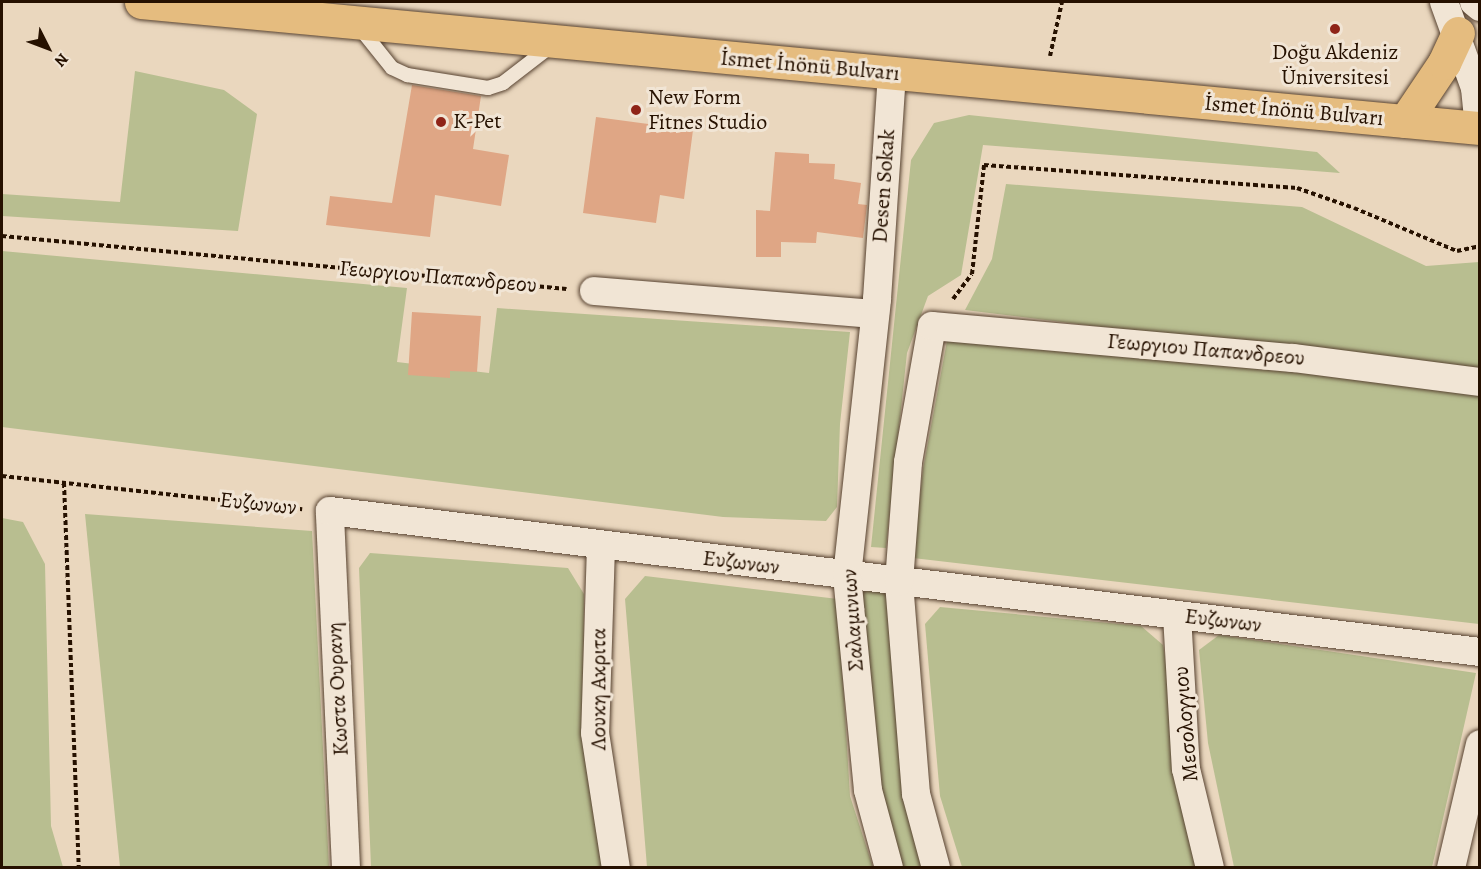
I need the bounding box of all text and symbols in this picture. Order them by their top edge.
north arrow [18,18,78,78]
marker: Doğu Akdeniz Üniversitesi [1328,22,1342,36]
place label: Doğu Akdeniz Üniversitesi [1272,39,1398,90]
street label: İsmet İnönü Bulvarı [719,45,901,87]
text: N [49,48,73,72]
place label: New Form Fitnes Studio [648,84,767,136]
street label: İsmet İnönü Bulvarı [1203,90,1385,132]
marker: New Form Fitnes Studio [629,103,643,117]
place label: K-Pet [453,109,501,135]
marker: K-Pet [434,115,448,129]
street label: Desen Sokak [867,128,901,244]
street label: Γεωργιου Παπανδρεου [338,255,538,299]
street label: Γεωργιου Παπανδρεου [1106,328,1306,372]
street label: Ευζωνων [218,487,298,521]
street label: Ευζωνων [701,545,781,581]
street label: Σαλαμινιων [836,568,870,672]
street label: Ευζωνων [1183,603,1263,639]
street label: Κωστα Ουρανη [321,621,355,757]
street label: Λουκη Ακριτα [586,628,612,750]
street label: Μεσολογγιου [1168,665,1204,783]

